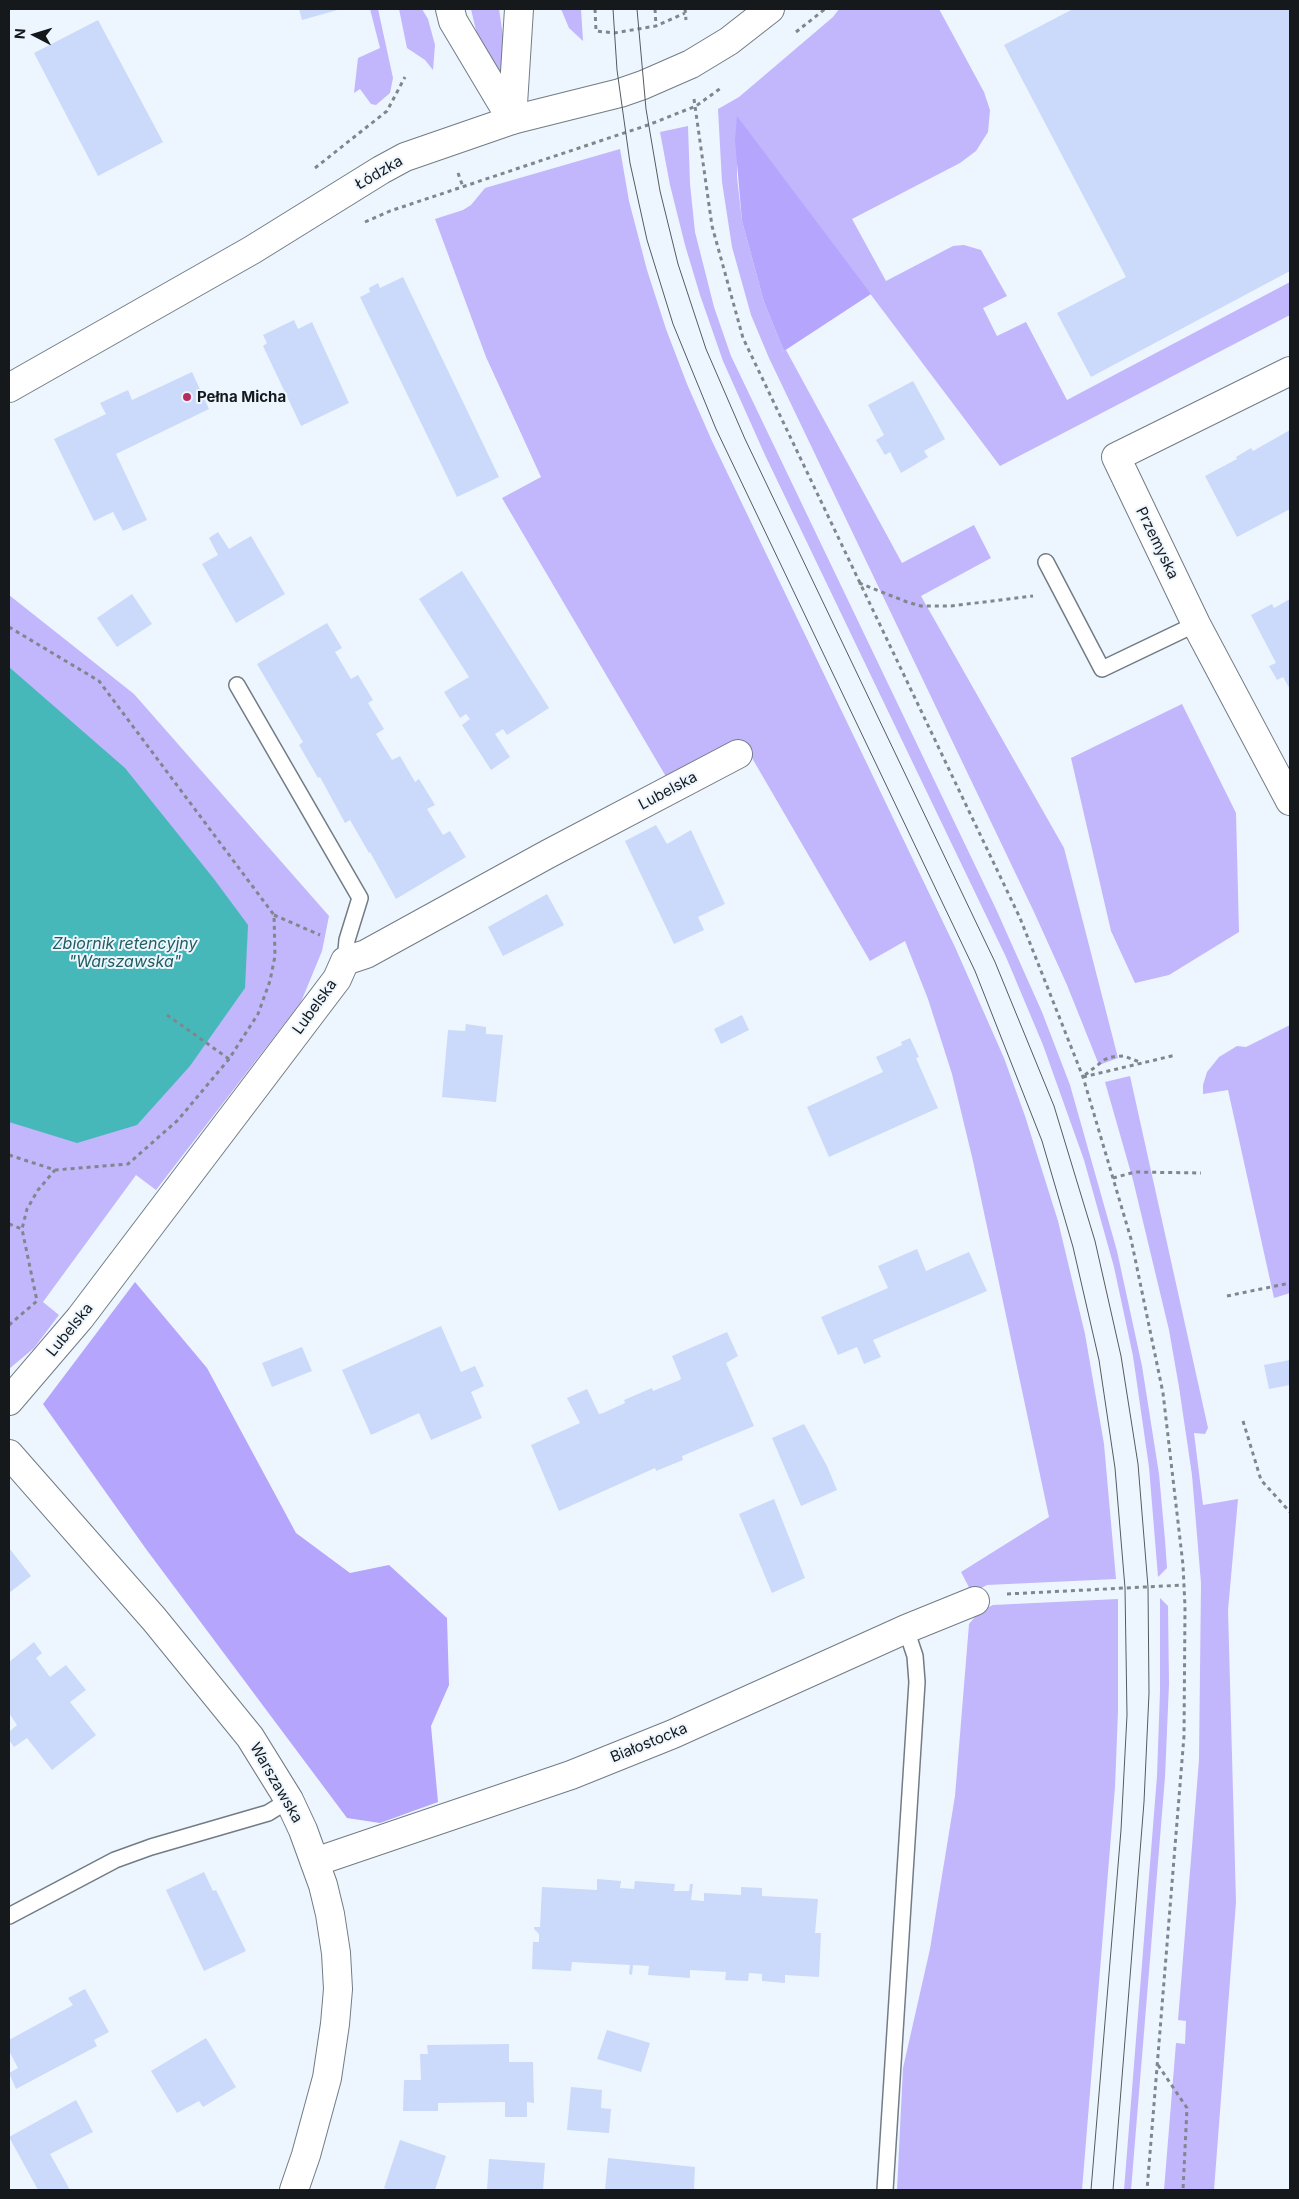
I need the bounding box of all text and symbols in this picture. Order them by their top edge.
north arrow [10,10,60,60]
text: N [11,28,28,40]
street label: Łódzka [352,152,406,194]
place label: Pełna Micha [197,388,286,406]
marker: Pełna Micha [181,391,193,403]
street label: Przemyska [1132,504,1182,582]
street label: Lubelska [636,768,700,814]
water label: Zbiornik retencyjny "Warszawska" [53,934,197,972]
street label: Lubelska [289,976,341,1038]
street label: Lubelska [43,1300,97,1360]
street label: Białostocka [608,1719,690,1767]
street label: Warszawska [246,1740,306,1826]

